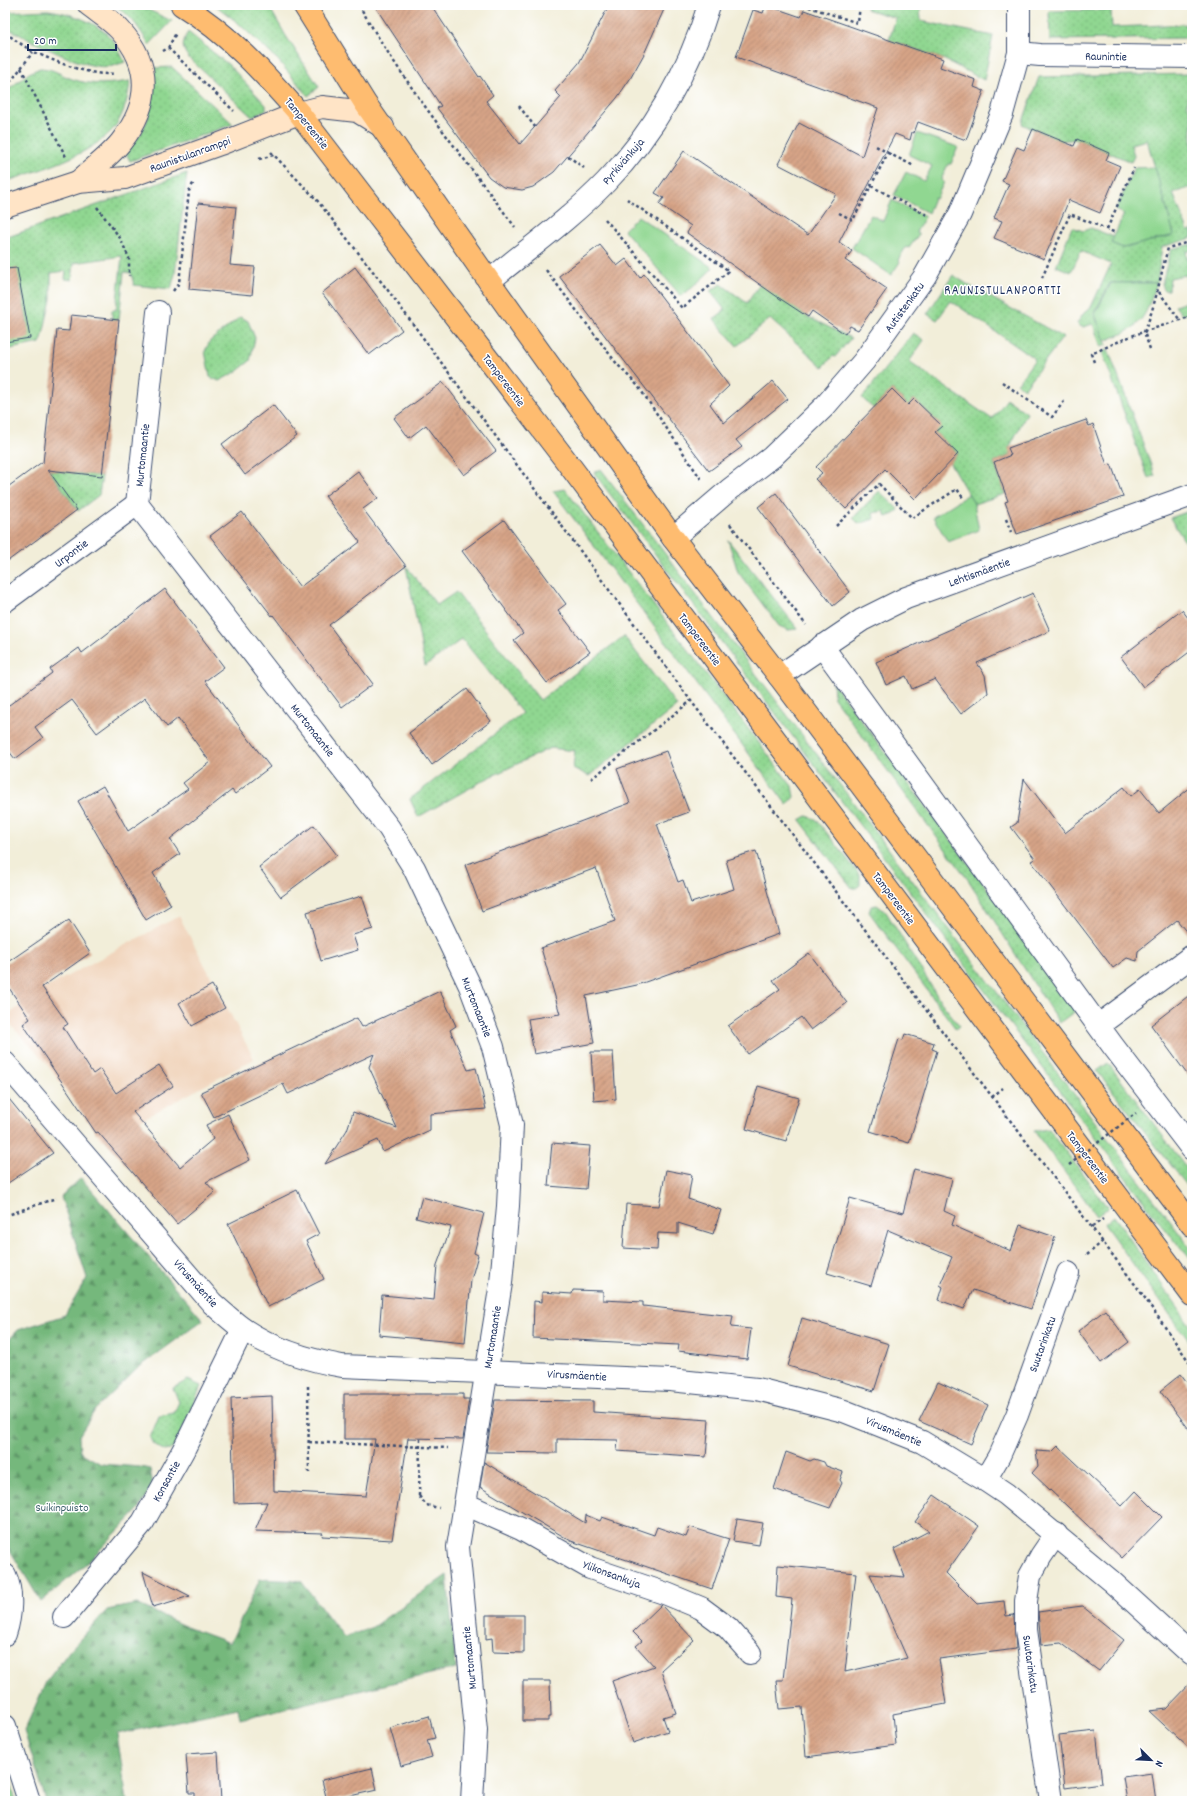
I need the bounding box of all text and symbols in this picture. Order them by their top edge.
scale bar [28,26,116,52]
text: 20 m [34,33,57,50]
street label: Raunintie [1085,49,1127,66]
street label: Tampereentie [280,95,332,153]
street label: Raunistulanramppi [148,133,233,178]
street label: Pyrkivänkuja [599,135,650,189]
street label: Autistenkatu [881,279,929,337]
district label: RAUNISTULANPORTTI [944,282,1062,301]
street label: Tampereentie [477,351,528,411]
street label: Murtomaantie [132,423,155,488]
street label: Urpontie [51,536,92,573]
street label: Lehtismäentie [946,554,1013,592]
street label: Tampereentie [673,610,724,670]
street label: Murtomaantie [286,701,338,761]
street label: Tampereentie [867,869,918,929]
street label: Murtomaantie [456,975,495,1040]
street label: Tampereentie [1061,1128,1112,1188]
street label: Virusmäentie [169,1256,221,1312]
street label: Murtomaantie [480,1305,507,1370]
street label: Suutarinkatu [1025,1314,1061,1375]
street label: Virusmäentie [547,1366,607,1387]
street label: Virusmäentie [863,1413,924,1452]
street label: Konsantie [149,1458,186,1505]
park label: Suikinpuisto [35,1500,89,1517]
street label: Ylikonsankuja [580,1557,643,1594]
street label: Murtomaantie [459,1625,482,1690]
street label: Suutarinkatu [1017,1634,1042,1694]
north arrow [1131,1740,1171,1780]
text: N [1150,1758,1167,1770]

